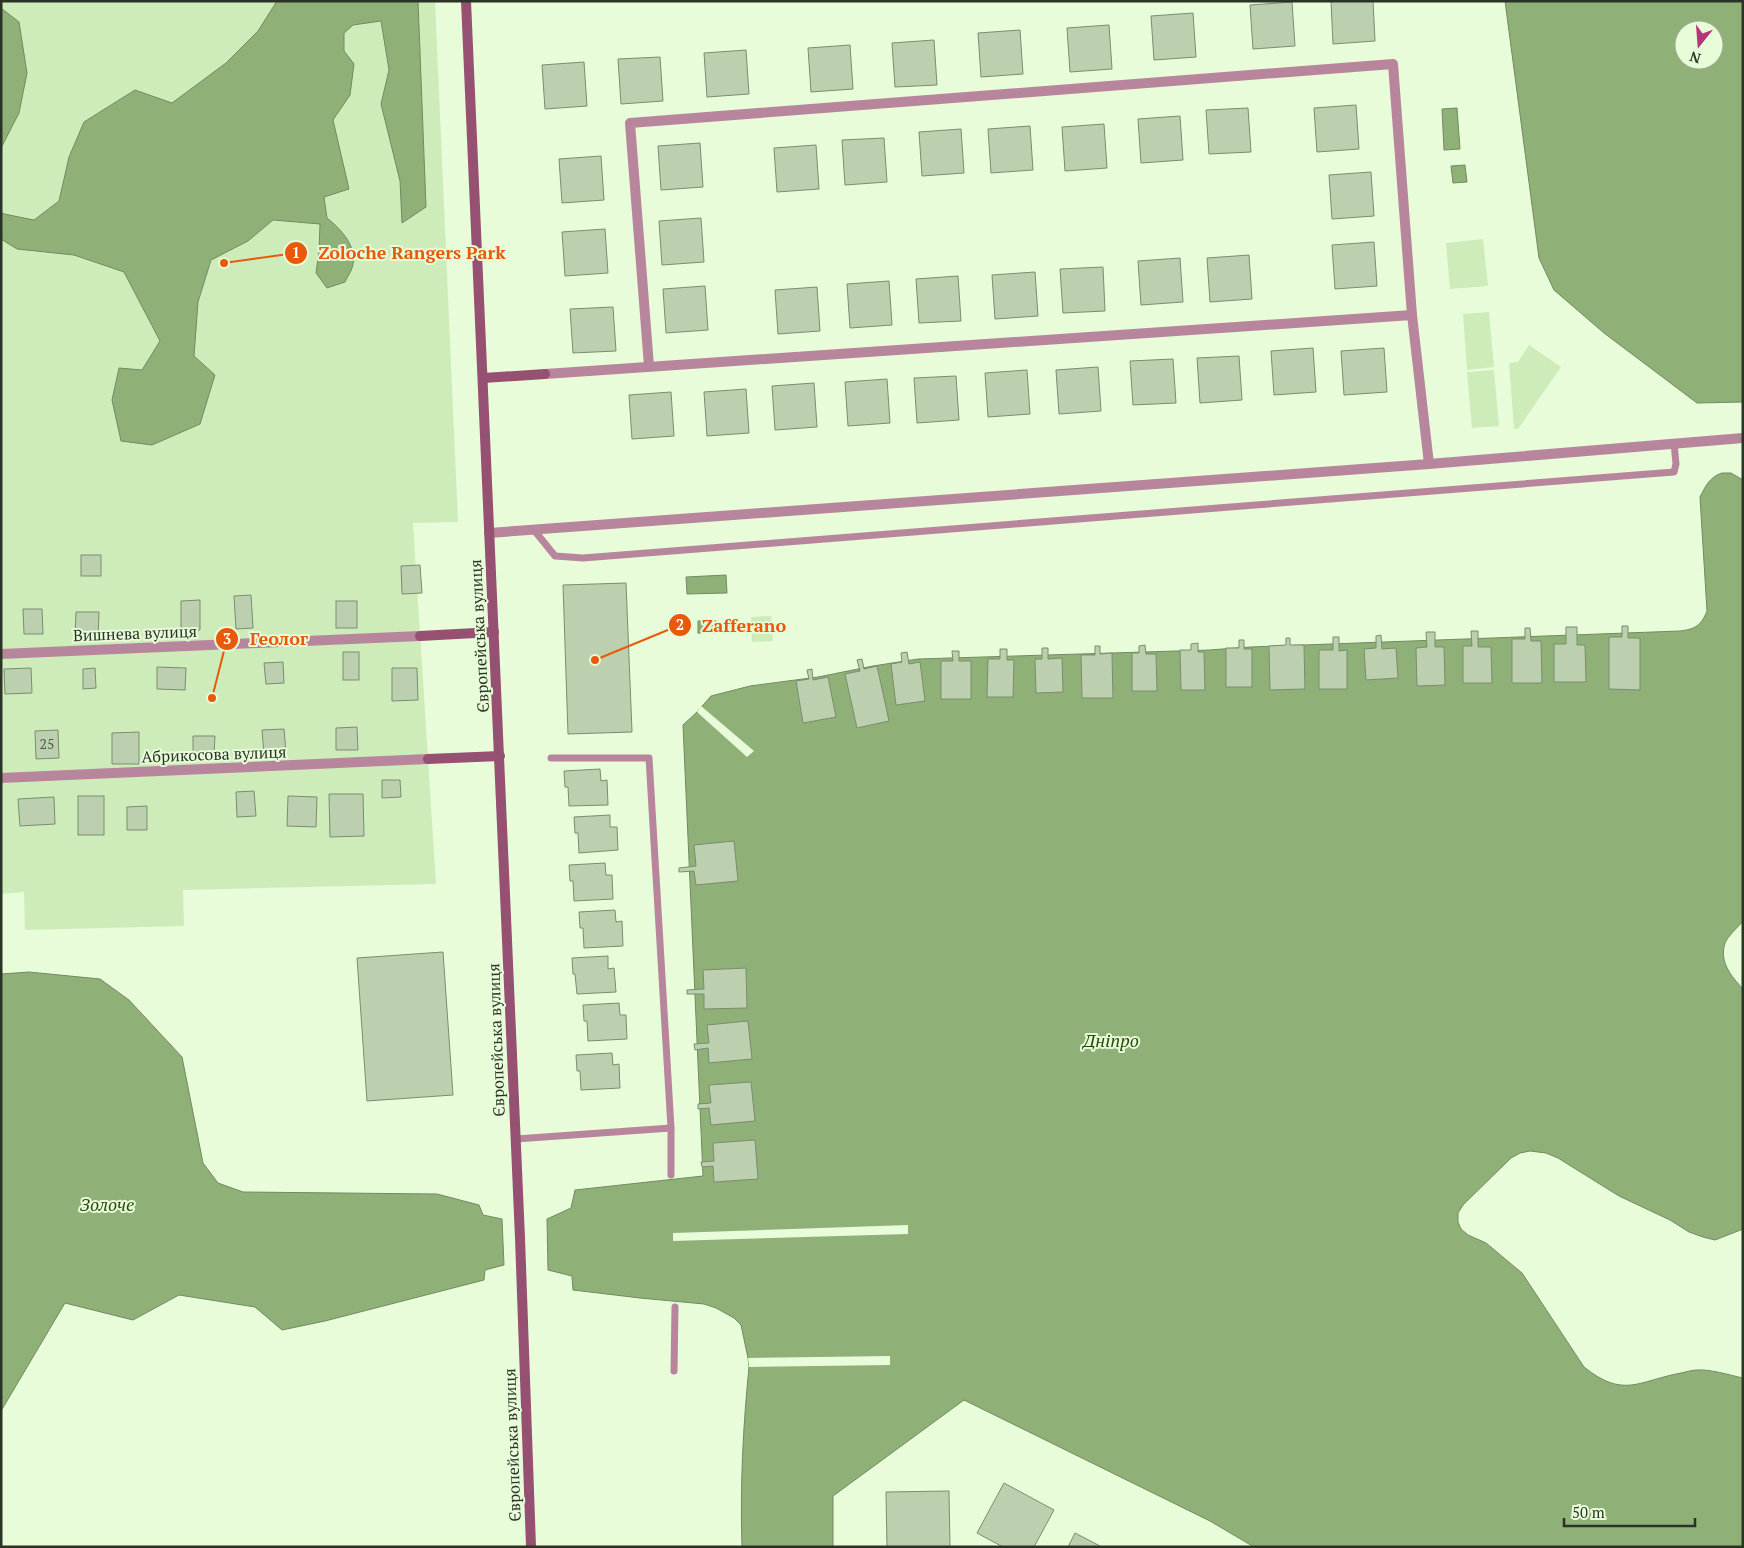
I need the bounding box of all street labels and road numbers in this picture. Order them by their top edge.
street label: Європейська вулиця [464,559,494,713]
street label: Вишнева вулиця [73,620,197,646]
street label: Абрикосова вулиця [141,740,287,768]
street label: Європейська вулиця [482,963,510,1117]
street label: Європейська вулиця [498,1368,526,1522]

